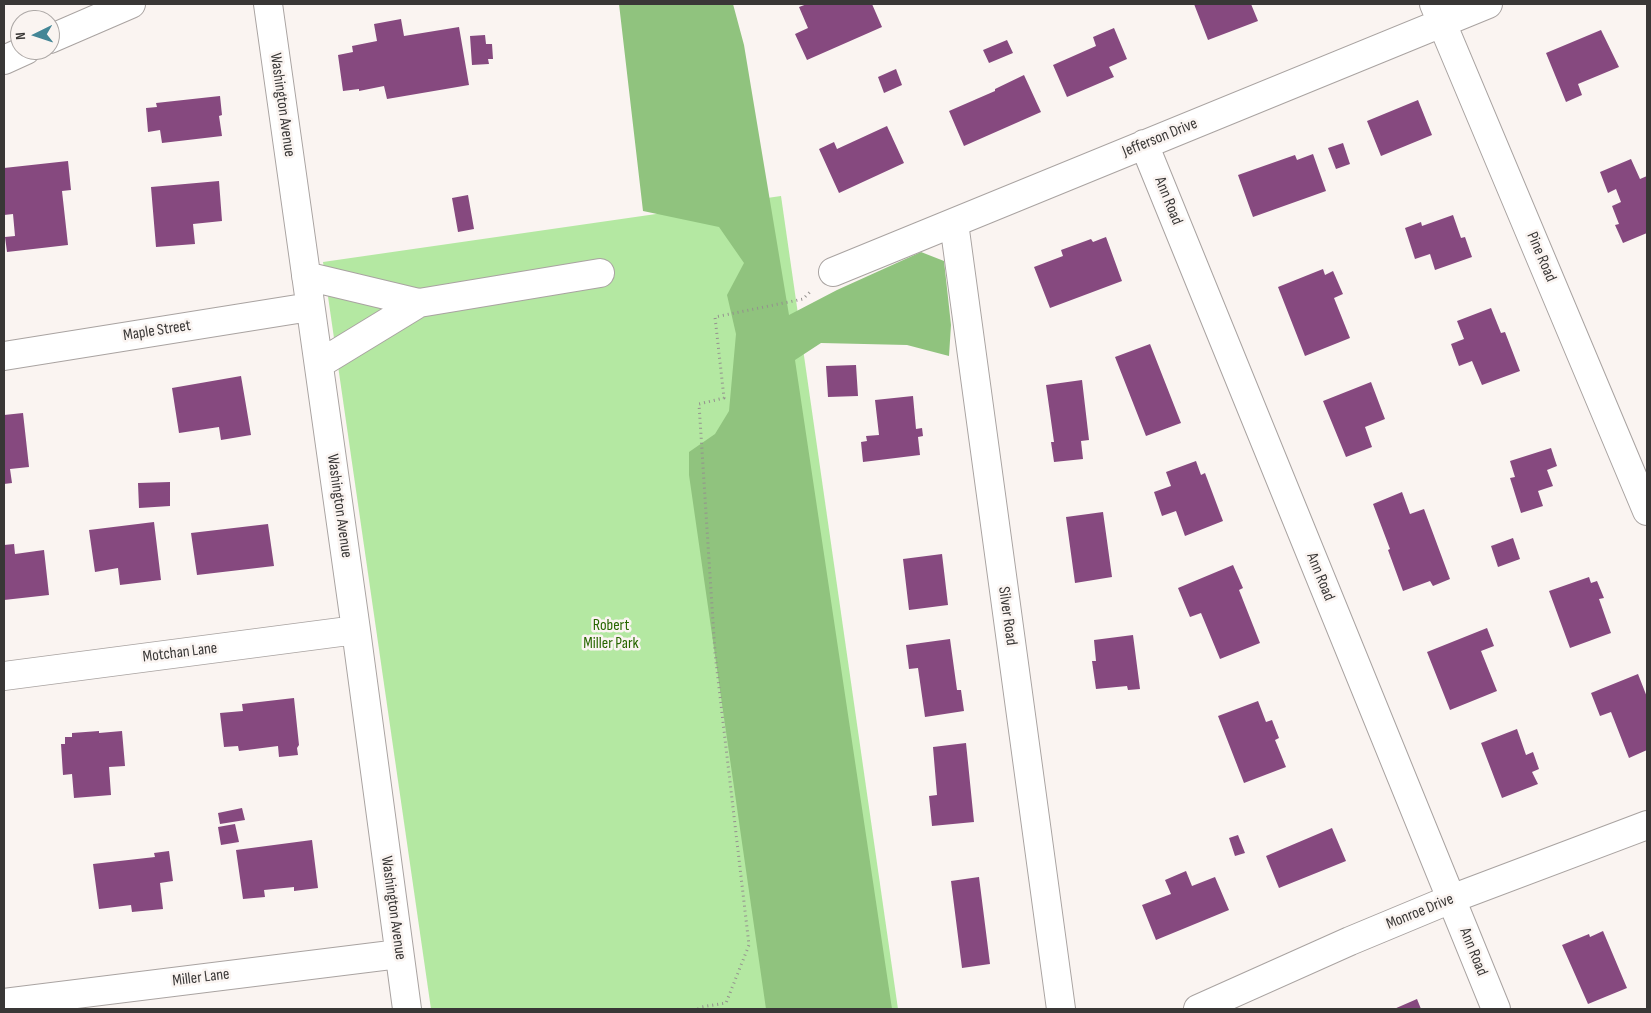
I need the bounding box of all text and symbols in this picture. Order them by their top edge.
north arrow [10,10,60,60]
text: N [12,32,29,40]
street label: Washington Avenue [265,52,299,158]
street label: Jefferson Drive [1120,114,1200,162]
street label: Ann Road [1150,174,1186,228]
street label: Pine Road [1522,229,1560,285]
street label: Maple Street [122,316,192,346]
street label: Washington Avenue [322,453,356,559]
street label: Ann Road [1302,550,1338,604]
street label: Silver Road [993,585,1021,647]
park label: Robert Miller Park [583,616,639,654]
street label: Motchan Lane [142,639,218,667]
street label: Washington Avenue [376,855,410,961]
street label: Monroe Drive [1384,890,1456,934]
street label: Ann Road [1455,925,1491,979]
street label: Miller Lane [171,965,231,991]

